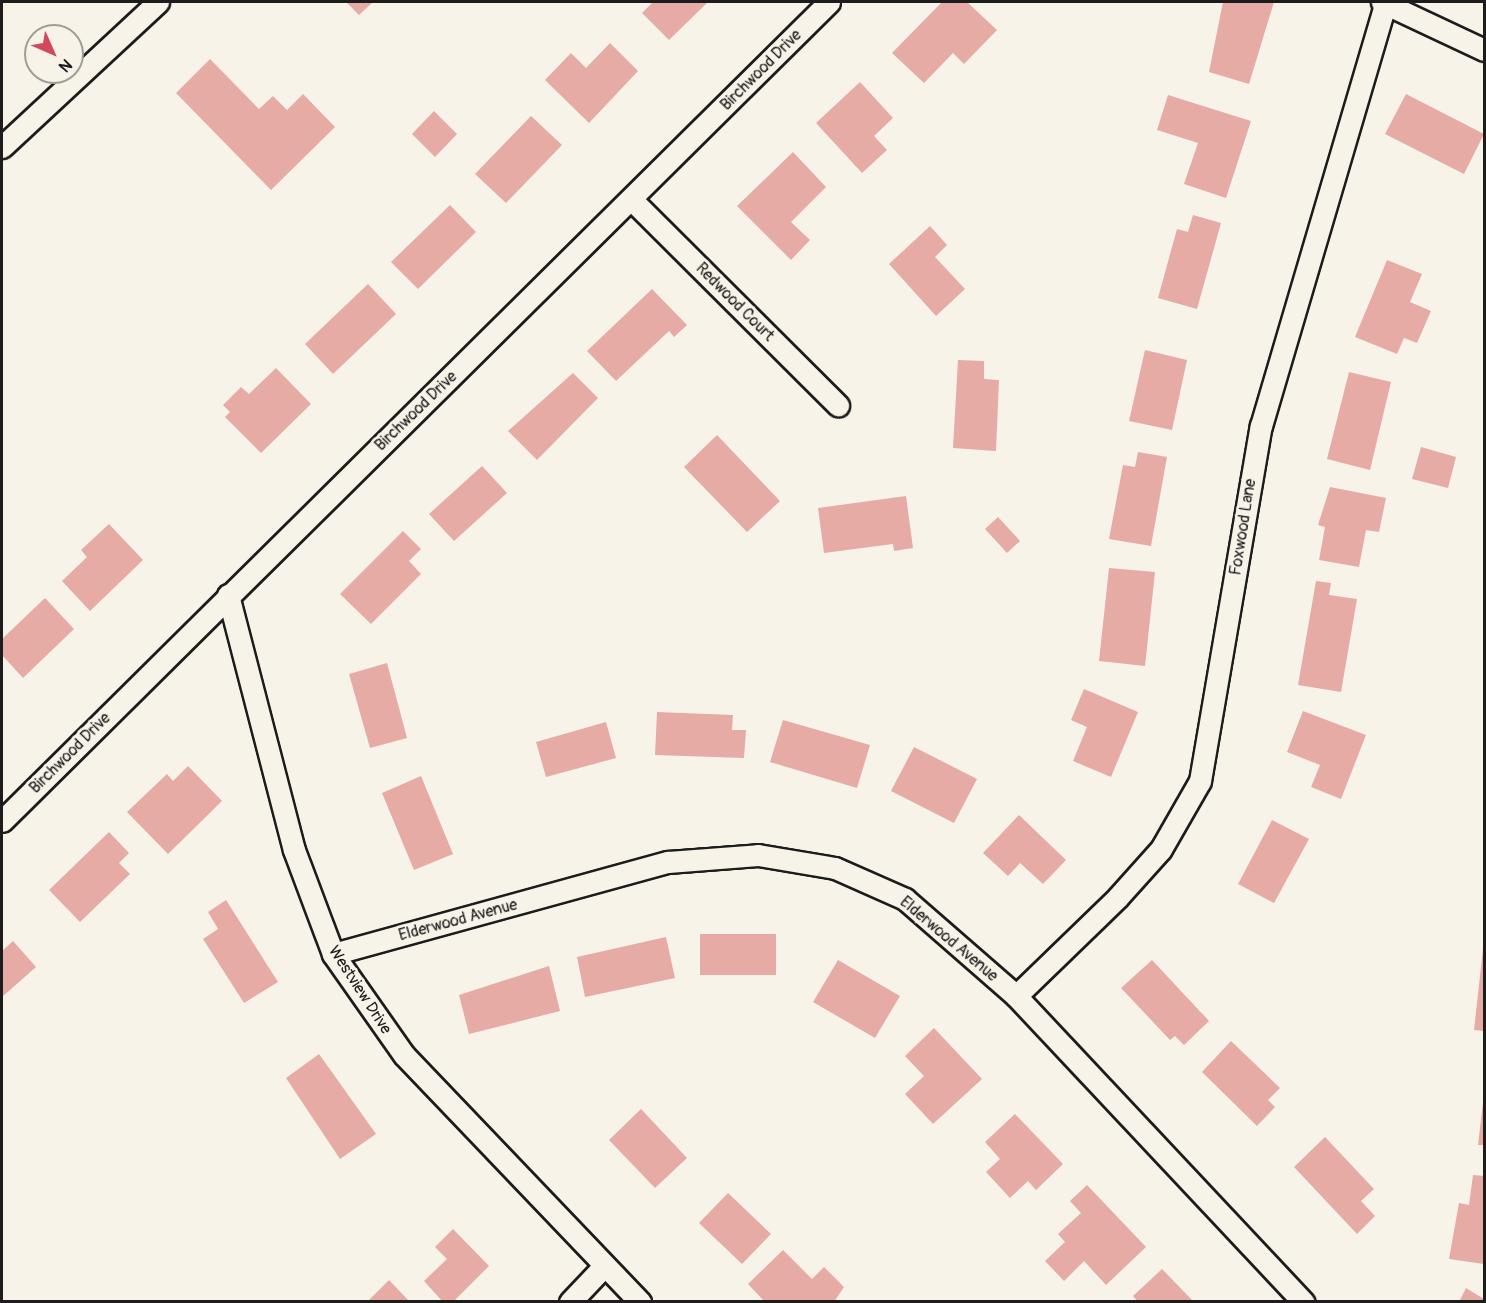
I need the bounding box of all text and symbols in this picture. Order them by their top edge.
north arrow [24,24,84,84]
street label: Birchwood Drive [716,25,806,115]
text: N [54,54,76,76]
street label: Redwood Court [692,259,778,345]
street label: Birchwood Drive [371,367,461,455]
street label: Foxwood Lane [1226,477,1260,577]
street label: Birchwood Drive [25,708,115,798]
street label: Elderwood Avenue [896,892,1002,986]
street label: Elderwood Avenue [396,895,520,945]
street label: Westview Drive [324,942,396,1038]

